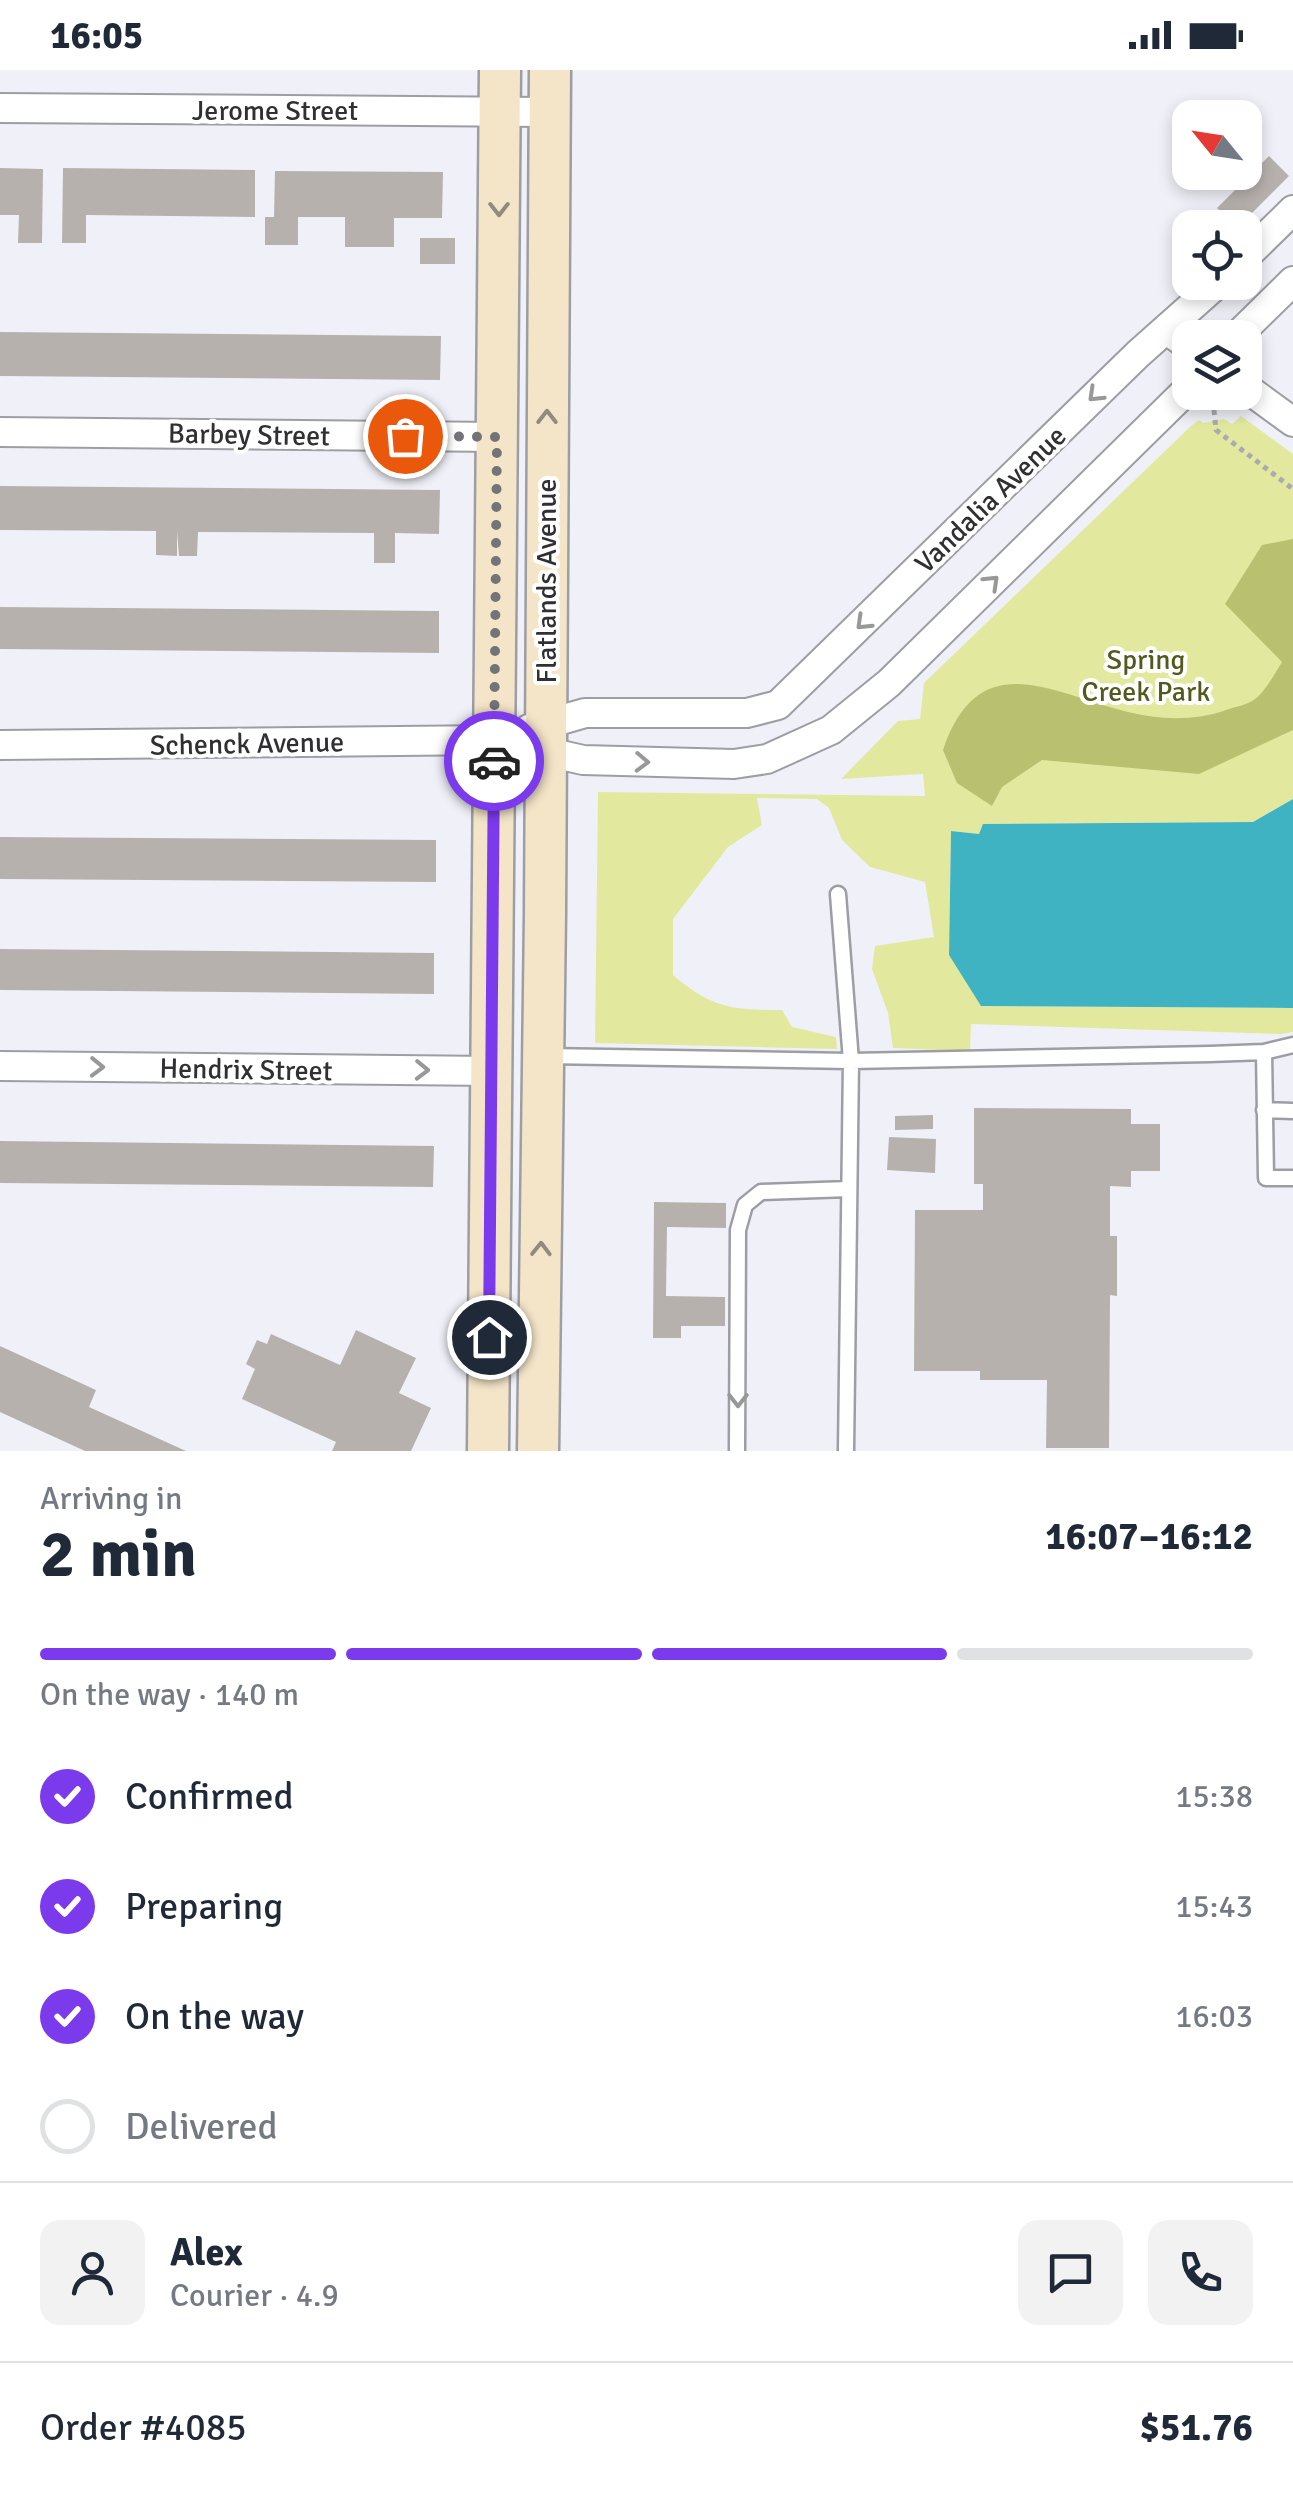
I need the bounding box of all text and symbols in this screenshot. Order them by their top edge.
text: 16:05 [50,12,143,59]
street label: Jerome Street [192,94,358,128]
north arrow [1172,100,1262,190]
map controls [1172,100,1262,410]
one-way arrow [488,202,510,217]
button: locate [1172,210,1262,300]
button: layers [1172,320,1262,410]
one-way arrow [1089,384,1107,402]
pin [363,394,448,479]
one-way arrow [536,408,558,424]
icon: bag [378,409,433,464]
street label: Barbey Street [168,417,330,453]
street label: Vandalia Avenue [908,419,1073,580]
street label: Flatlands Avenue [530,478,564,684]
one-way arrow [981,576,999,594]
one-way arrow [857,611,875,629]
park label: Spring Creek Park [1082,643,1210,709]
courier [444,711,544,811]
street label: Schenck Avenue [150,725,344,763]
icon: car [467,734,522,789]
one-way arrow [634,751,650,772]
street label: Hendrix Street [159,1051,333,1089]
one-way arrow [90,1056,106,1078]
one-way arrow [416,1059,431,1081]
one-way arrow [530,1240,551,1256]
pin [447,1295,532,1380]
icon: home [462,1310,517,1365]
one-way arrow [727,1392,749,1408]
text: Arriving in [40,1479,182,1518]
text: 16:07–16:12 [1045,1513,1253,1560]
text: 2 min [40,1515,197,1595]
text: On the way · 140 m [40,1675,299,1714]
icon: check [40,1769,95,1824]
text: Confirmed [125,1773,294,1820]
text: 15:38 [1175,1777,1253,1816]
icon: check [40,1879,95,1934]
text: Preparing [125,1883,283,1930]
text: 15:43 [1175,1887,1253,1926]
icon: check [40,1989,95,2044]
text: On the way [125,1993,304,2040]
text: 16:03 [1175,1997,1253,2036]
text: Delivered [125,2103,278,2150]
button: person [40,2220,145,2325]
button: chat [1018,2220,1123,2325]
button: phone [1148,2220,1253,2325]
text: Alex [170,2229,243,2276]
text: Courier · 4.9 [170,2276,339,2315]
text: Order #4085 [40,2404,247,2451]
text: $51.76 [1140,2404,1253,2451]

